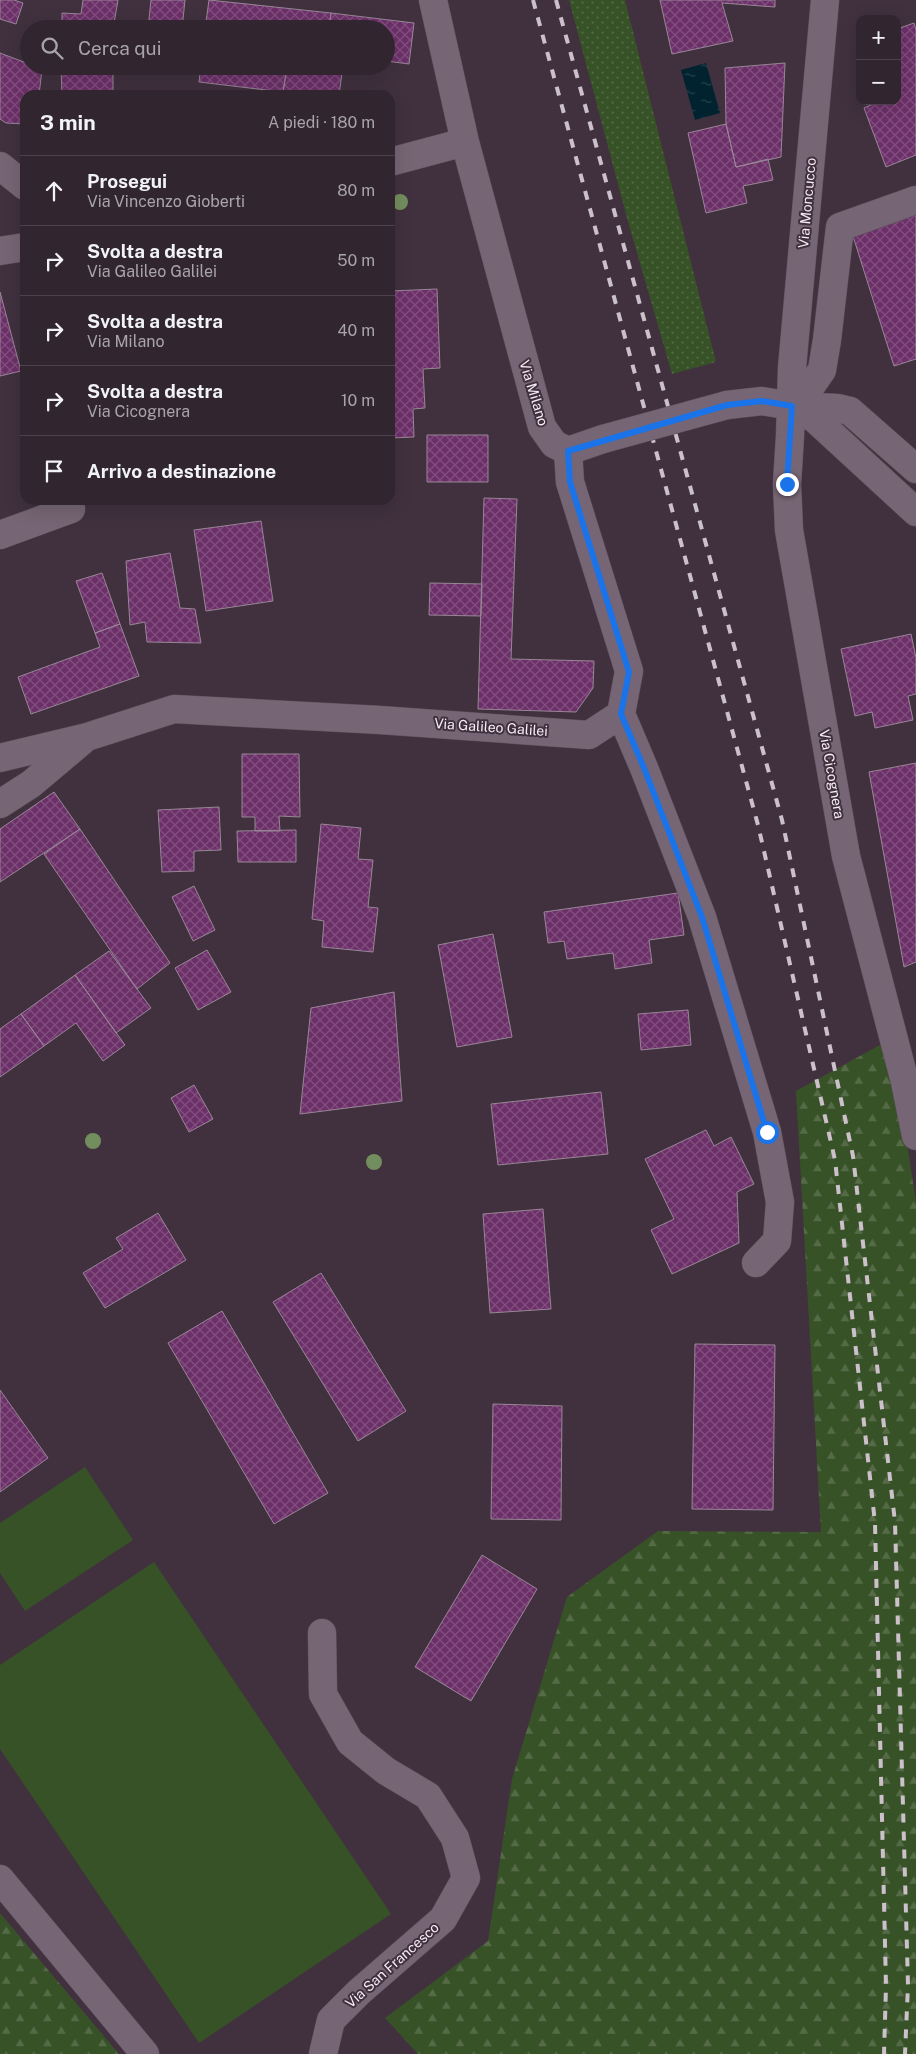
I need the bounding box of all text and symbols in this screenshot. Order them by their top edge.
map controls [856,15,901,105]
button: + [856,15,901,60]
search box [20,20,395,75]
icon: search [38,34,66,62]
text: Cerca qui [78,37,161,59]
button: − [856,60,901,105]
text: 3 min [40,110,96,135]
text: A piedi · 180 m [268,113,375,132]
street label: Via Moncucco [795,157,819,249]
text: Prosegui [87,170,167,192]
icon: ahead [40,177,68,205]
text: 80 m [337,181,375,200]
text: Via Vincenzo Gioberti [87,192,245,211]
text: Svolta a destra [87,240,223,262]
icon: right [40,247,68,275]
text: 50 m [337,251,375,270]
text: Via Galileo Galilei [87,262,217,281]
text: Svolta a destra [87,310,223,332]
icon: right [40,317,68,345]
text: 40 m [337,321,375,340]
text: Via Milano [87,332,165,351]
street label: Via Milano [516,358,552,428]
text: Svolta a destra [87,380,223,402]
icon: right [40,387,68,415]
text: 10 m [341,391,375,410]
text: Via Cicognera [87,402,190,421]
icon: arrive [40,457,68,485]
text: Arrivo a destinazione [87,460,276,482]
route end [776,473,799,496]
street label: Via Galileo Galilei [434,715,548,739]
street label: Via Cicognera [816,728,848,820]
route start [756,1121,779,1144]
street label: Via San Francesco [342,1919,442,2011]

